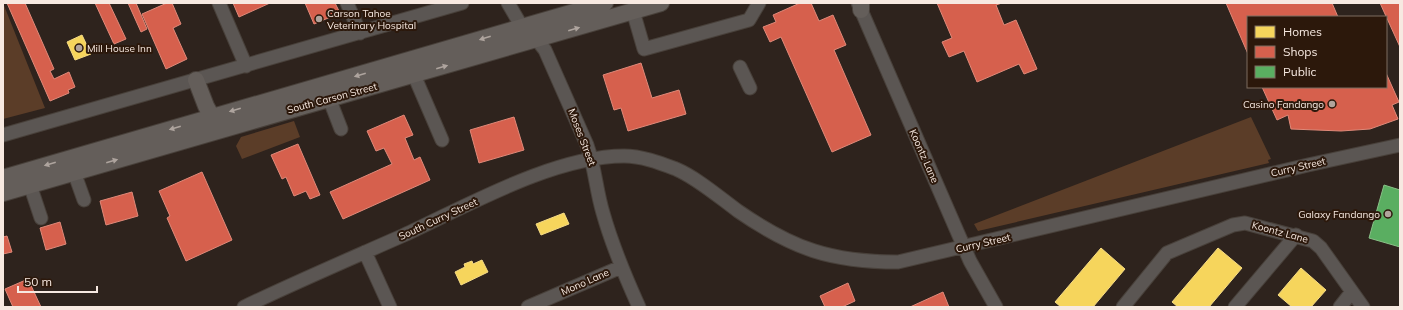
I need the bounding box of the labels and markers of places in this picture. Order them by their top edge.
place label: Carson Tahoe Veterinary Hospital [327,7,416,32]
marker: Carson Tahoe Veterinary Hospital [314,14,324,24]
place label: Mill House Inn [87,42,152,55]
marker: Mill House Inn [74,43,84,53]
place label: Casino Fandango [1243,98,1324,111]
marker: Casino Fandango [1327,99,1337,109]
place label: Galaxy Fandango [1298,208,1380,221]
marker: Galaxy Fandango [1383,209,1393,219]

